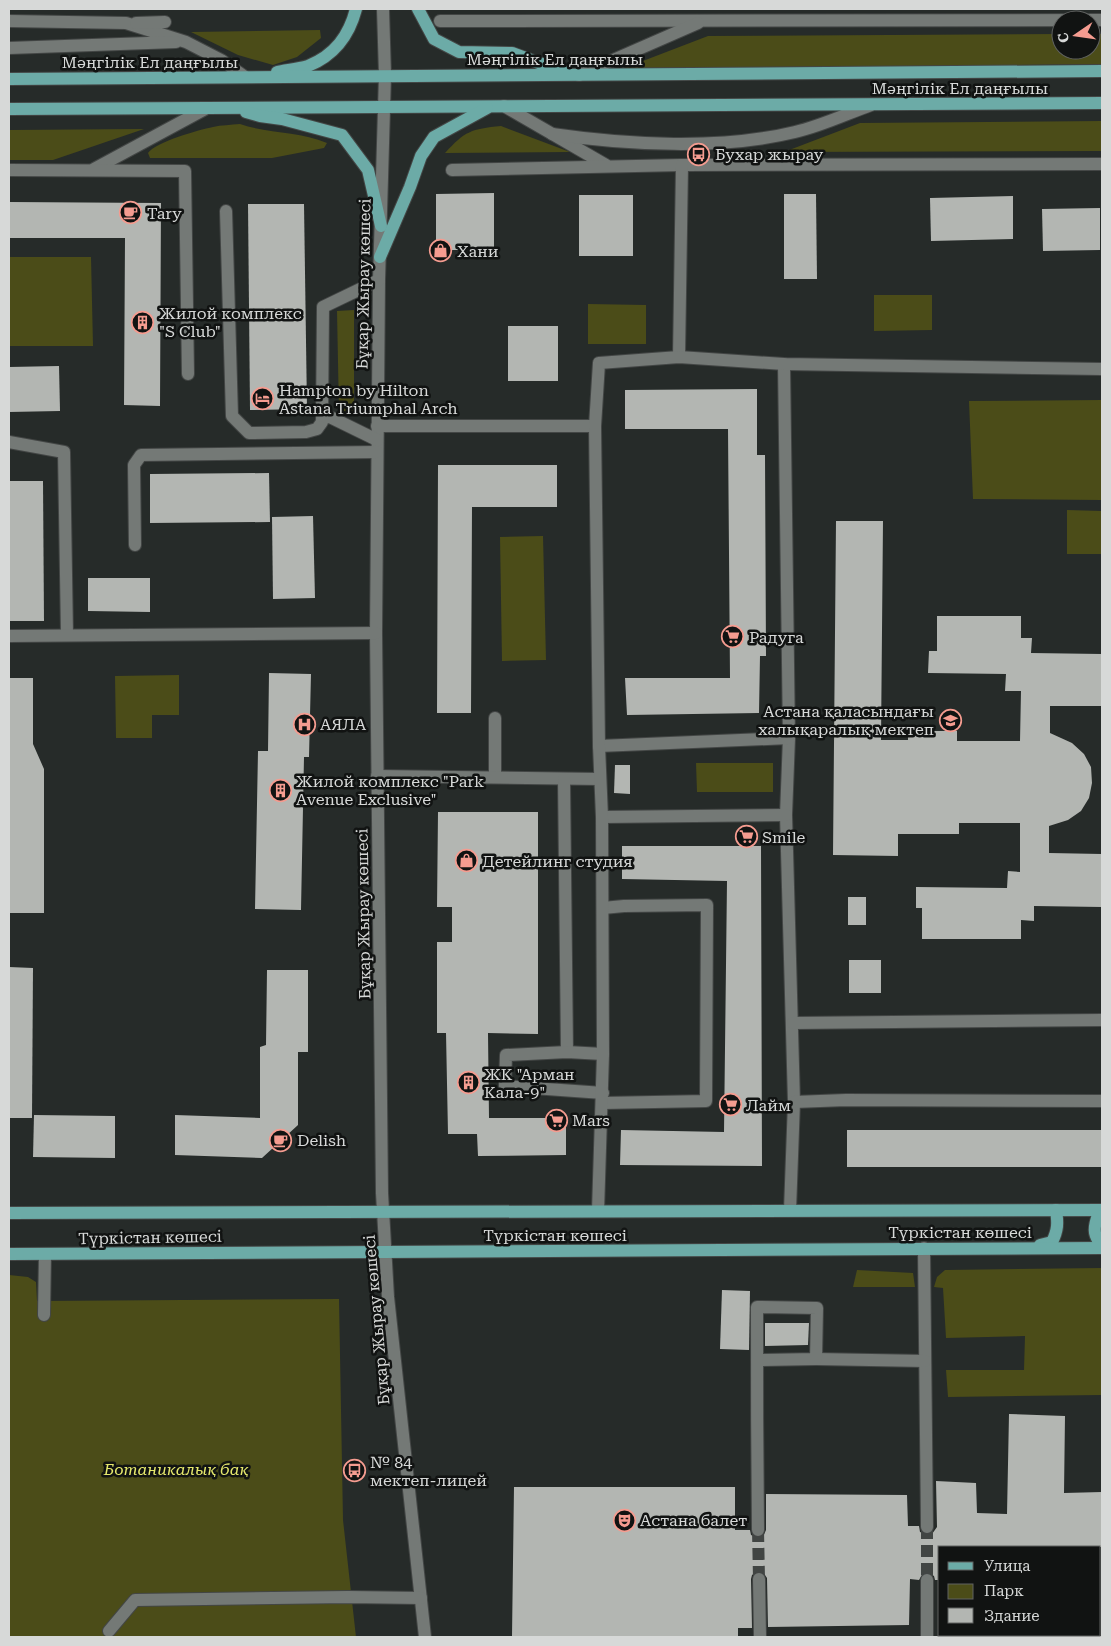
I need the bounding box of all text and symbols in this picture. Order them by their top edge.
north arrow [1051,10,1101,60]
text: С [1054,31,1072,45]
street label: Мәңгілік Ел даңғылы [467,50,643,69]
street label: Мәңгілік Ел даңғылы [62,53,238,72]
street label: Мәңгілік Ел даңғылы [872,79,1048,98]
bus stop icon: Бухар жырау [687,142,711,166]
place label: Бухар жырау [715,145,824,164]
street label: Бұқар Жырау көшесі [353,198,374,370]
cafe icon: Tary [119,201,143,225]
place label: Tary [147,204,182,223]
shop icon: Хани [429,239,453,263]
place label: Хани [457,242,499,261]
place label: Жилой комплекс "S Club" [159,304,302,341]
building icon: Жилой комплекс "S Club" [131,310,155,334]
place label: Hampton by Hilton Astana Triumphal Arch [279,381,458,418]
hotel icon: Hampton by Hilton Astana Triumphal Arch [251,387,275,411]
supermarket icon: Радуга [721,625,745,649]
place label: Радуга [749,628,804,647]
place label: Астана қаласындағы халықаралық мектеп [758,702,934,739]
school or university icon: Астана қаласындағы халықаралық мектеп [938,708,962,732]
hospital icon: АЯЛА [292,712,316,736]
place label: АЯЛА [320,715,367,734]
place label: Жилой комплекс "Park Avenue Exclusive" [296,772,484,809]
building icon: Жилой комплекс "Park Avenue Exclusive" [268,778,292,802]
supermarket icon: Smile [734,825,758,849]
street label: Бұқар Жырау көшесі [353,828,374,1000]
place label: Smile [762,828,806,847]
shop icon: Детейлинг студия [454,849,478,873]
place label: Детейлинг студия [482,852,633,871]
place label: ЖК "Арман Кала-9" [484,1065,574,1102]
building icon: ЖК "Арман Кала-9" [456,1071,480,1095]
supermarket icon: Лайм [718,1093,742,1117]
place label: Лайм [746,1096,791,1115]
supermarket icon: Mars [544,1108,568,1132]
place label: Mars [572,1111,610,1130]
cafe icon: Delish [269,1128,293,1152]
place label: Delish [297,1131,346,1150]
street label: Түркістан көшесі [888,1223,1032,1242]
street label: Түркістан көшесі [483,1226,627,1245]
street label: Түркістан көшесі [78,1227,222,1248]
street label: Бұқар Жырау көшесі [360,1234,393,1406]
place label: № 84 мектеп-лицей [370,1453,487,1490]
bus stop icon: № 84 мектеп-лицей [342,1459,366,1483]
park label: Ботаникалық бақ [103,1460,248,1479]
theatre icon: Астана балет [612,1508,636,1532]
place label: Астана балет [640,1511,747,1530]
legend [938,1546,1101,1636]
text: Улица [984,1557,1030,1575]
text: Парк [984,1582,1024,1600]
text: Здание [984,1607,1040,1625]

